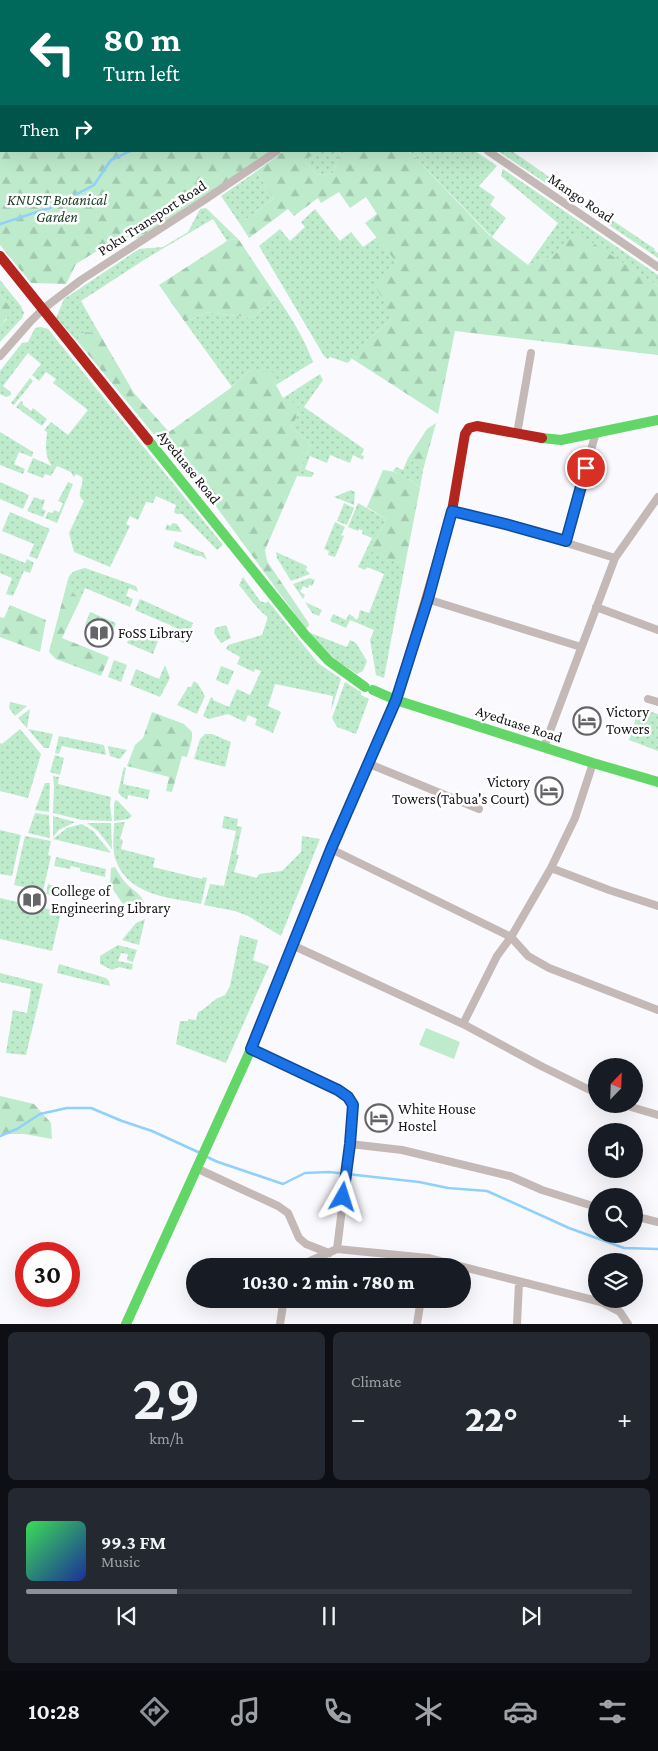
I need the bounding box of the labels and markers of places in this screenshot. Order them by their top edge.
pin [565,447,607,489]
library icon: FoSS Library [84,618,114,648]
place label: FoSS Library [118,625,193,642]
place label: Victory Towers [606,704,650,737]
hotel icon: Victory Towers [572,706,602,736]
place label: Victory Towers(Tabua's Court) [392,774,530,808]
hotel icon: Victory Towers(Tabua's Court) [534,776,564,806]
place label: College of Engineering Library [51,883,170,917]
library icon: College of Engineering Library [17,885,47,915]
place label: White House Hostel [398,1101,476,1134]
hotel icon: White House Hostel [364,1103,394,1133]

